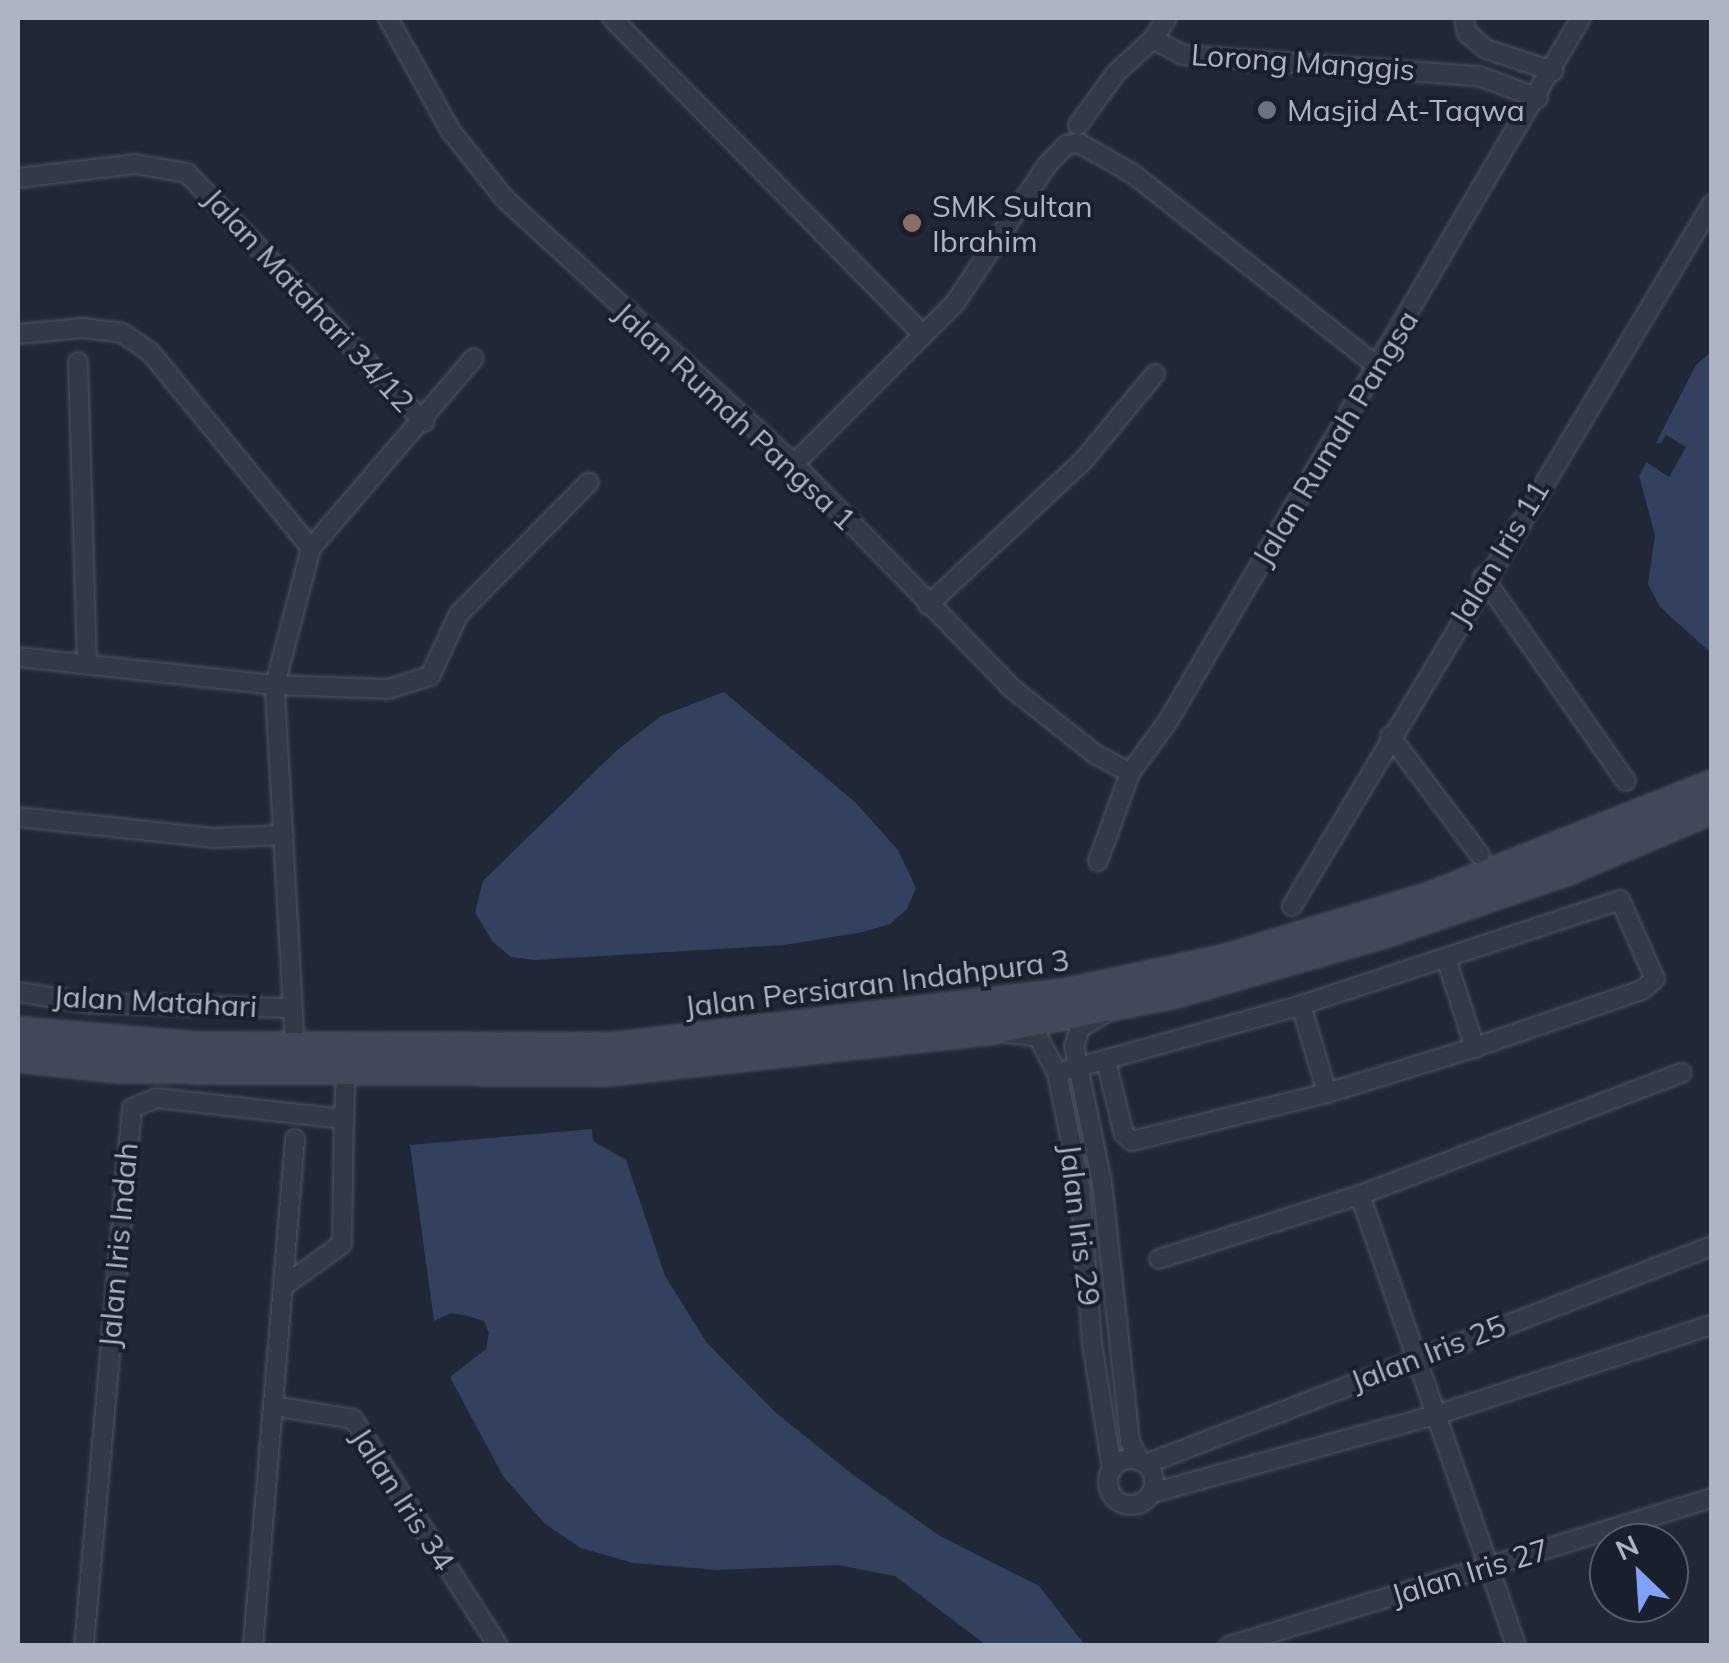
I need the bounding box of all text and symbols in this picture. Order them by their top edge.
street label: Lorong Manggis [1190,36,1416,88]
place label: Masjid At-Taqwa [1287,92,1525,128]
marker: Masjid At-Taqwa [1256,99,1278,121]
street label: Jalan Matahari 34/12 [196,181,422,419]
place label: SMK Sultan Ibrahim [932,188,1092,258]
marker: SMK Sultan Ibrahim [901,212,923,234]
street label: Jalan Rumah Pangsa 1 [607,295,863,537]
street label: Jalan Rumah Pangsa [1244,304,1426,572]
street label: Jalan Iris 11 [1442,474,1556,632]
street label: Jalan Persiaran Indahpura 3 [683,942,1071,1024]
street label: Jalan Matahari [52,978,258,1024]
street label: Jalan Iris Indah [91,1141,145,1349]
street label: Jalan Iris 29 [1052,1142,1108,1308]
street label: Jalan Iris 25 [1345,1307,1511,1399]
street label: Jalan Iris 34 [344,1421,462,1577]
north arrow [1589,1523,1689,1623]
text: N [1610,1527,1644,1568]
street label: Jalan Iris 27 [1387,1531,1553,1613]

